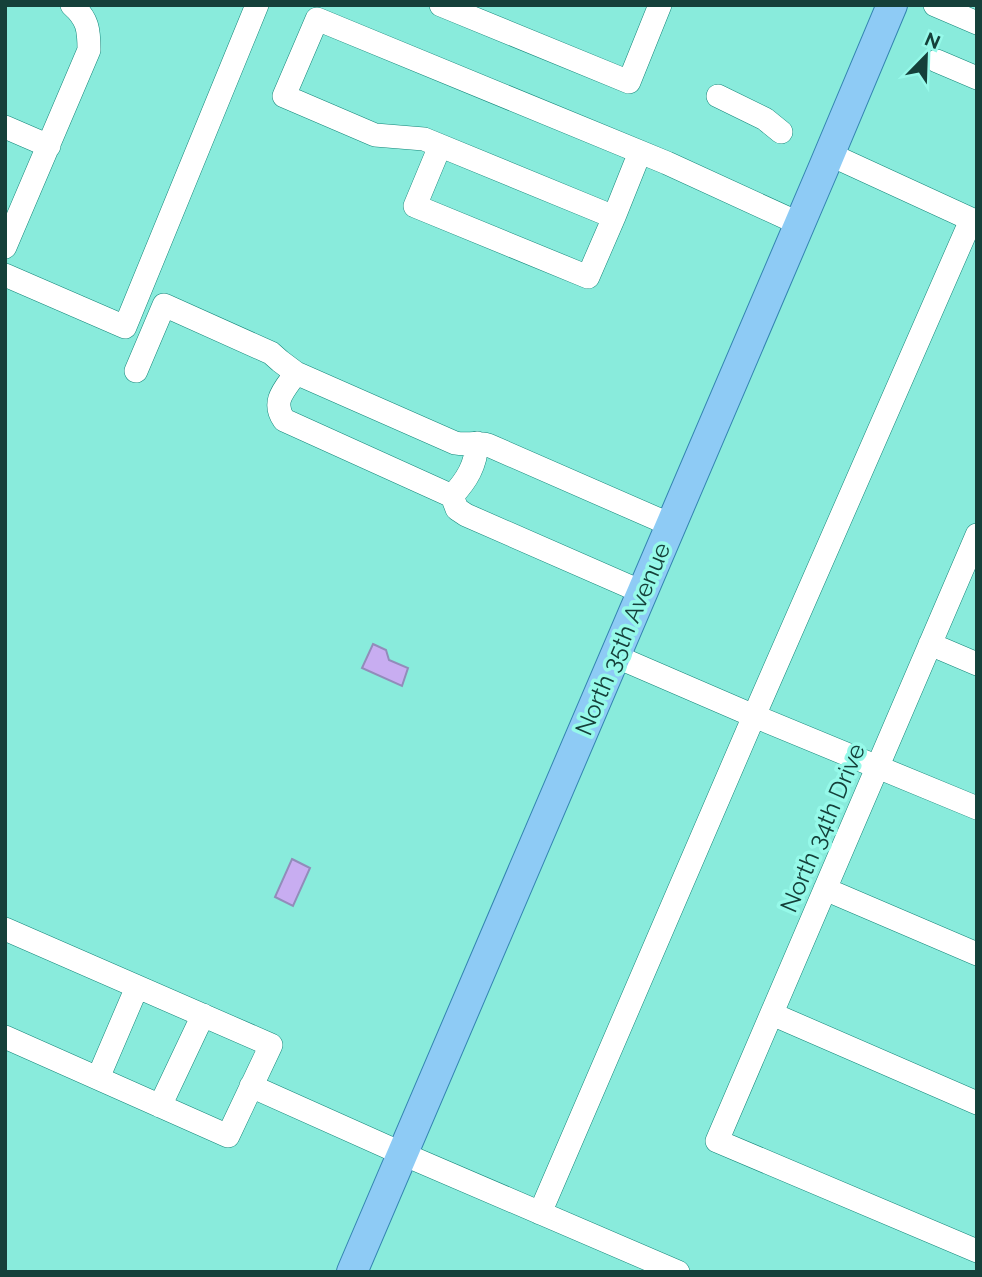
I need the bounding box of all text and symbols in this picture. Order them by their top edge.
north arrow [891,21,961,91]
text: N [922,27,944,53]
street label: North 35th Avenue [569,538,676,740]
street label: North 34th Drive [774,739,871,917]

